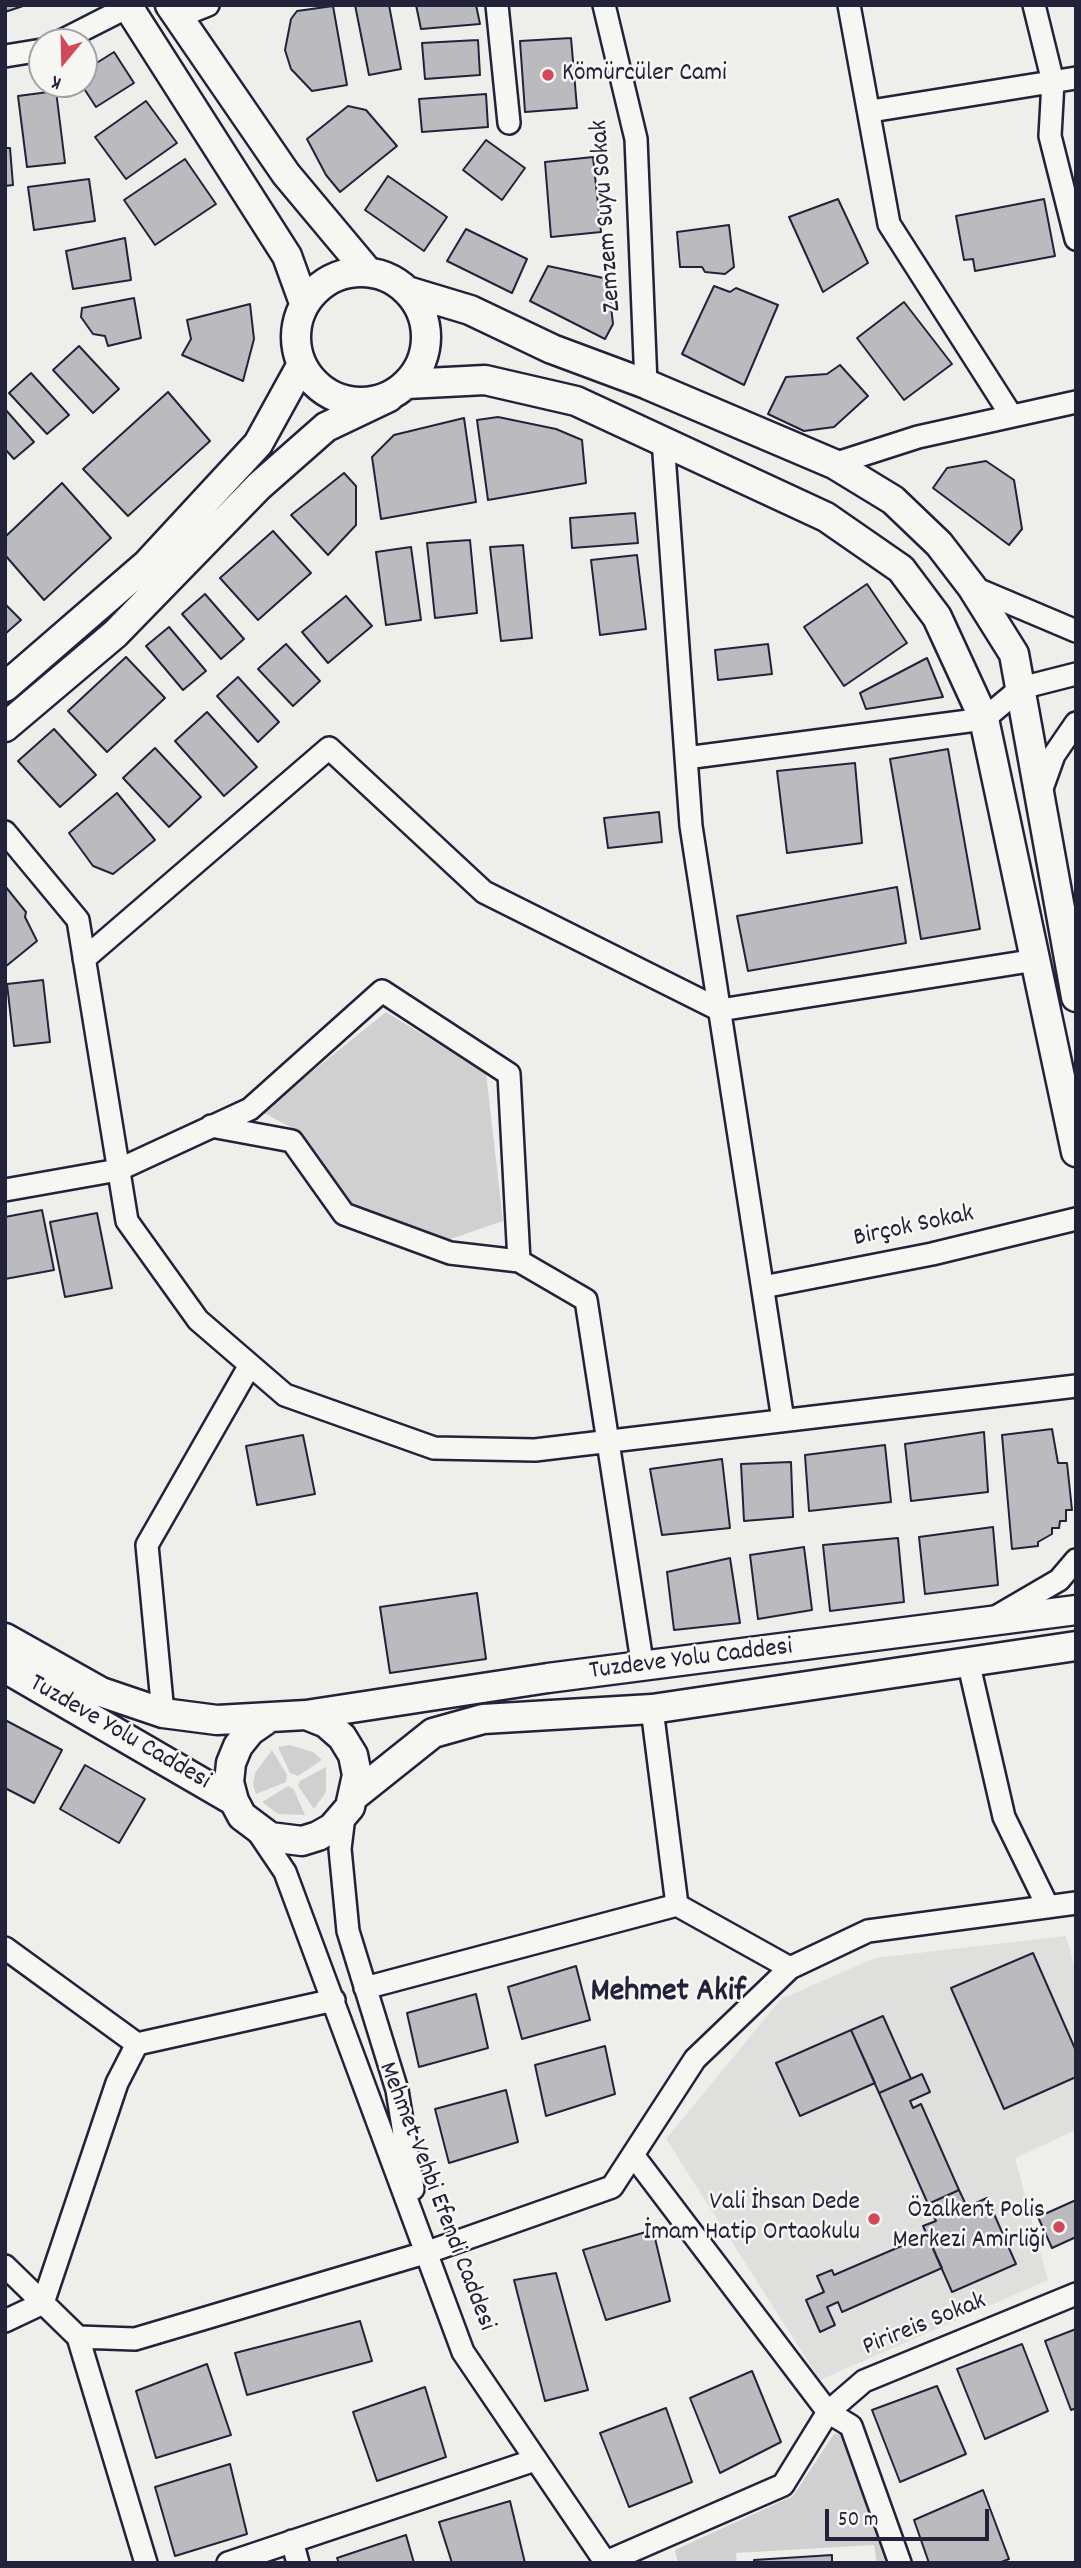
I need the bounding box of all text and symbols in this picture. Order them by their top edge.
north arrow [28,28,98,98]
place label: Kömürcüler Cami [562,59,727,91]
text: K [48,67,65,96]
marker: Kömürcüler Cami [540,67,556,83]
street label: Zemzem Suyu Sokak [586,119,630,313]
street label: Birçok Sokak [851,1200,977,1256]
street label: Tuzdeve Yolu Caddesi [588,1633,794,1689]
street label: Tuzdeve Yolu Caddesi [23,1669,215,1799]
district label: Mehmet Akif [590,1974,746,2014]
street label: Mehmet Vehbi Efendi Caddesi [369,2058,501,2336]
place label: Vali İhsan Dede İmam Hatip Ortaokulu [644,2188,860,2250]
place label: Özalkent Polis Merkezi Amirliği [892,2196,1045,2258]
marker: Vali İhsan Dede İmam Hatip Ortaokulu [866,2211,882,2227]
marker: Özalkent Polis Merkezi Amirliği [1051,2219,1067,2235]
street label: Pirireis Sokak [859,2287,991,2365]
scale bar [829,2494,993,2538]
text: 50 m [838,2506,878,2536]

